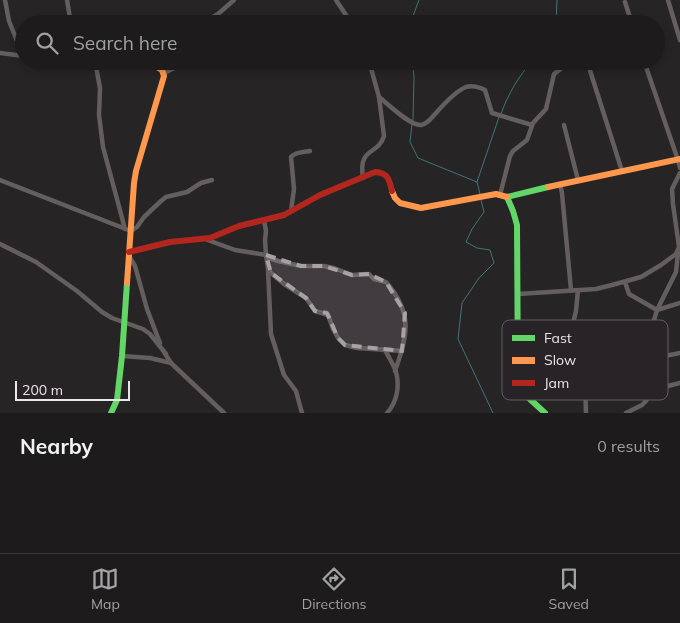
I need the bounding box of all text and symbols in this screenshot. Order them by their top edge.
search box [15,15,665,70]
icon: search [33,29,61,57]
text: Search here [73,31,177,55]
legend [502,320,668,400]
text: Fast [544,329,572,347]
text: Slow [544,351,576,369]
text: Jam [544,374,569,392]
scale bar [15,378,130,401]
text: 200 m [22,381,63,399]
text: Nearby [20,433,93,459]
text: 0 results [597,436,660,456]
tab: Map [91,565,120,613]
tab: Directions [302,565,367,613]
tab: Saved [549,565,589,613]

